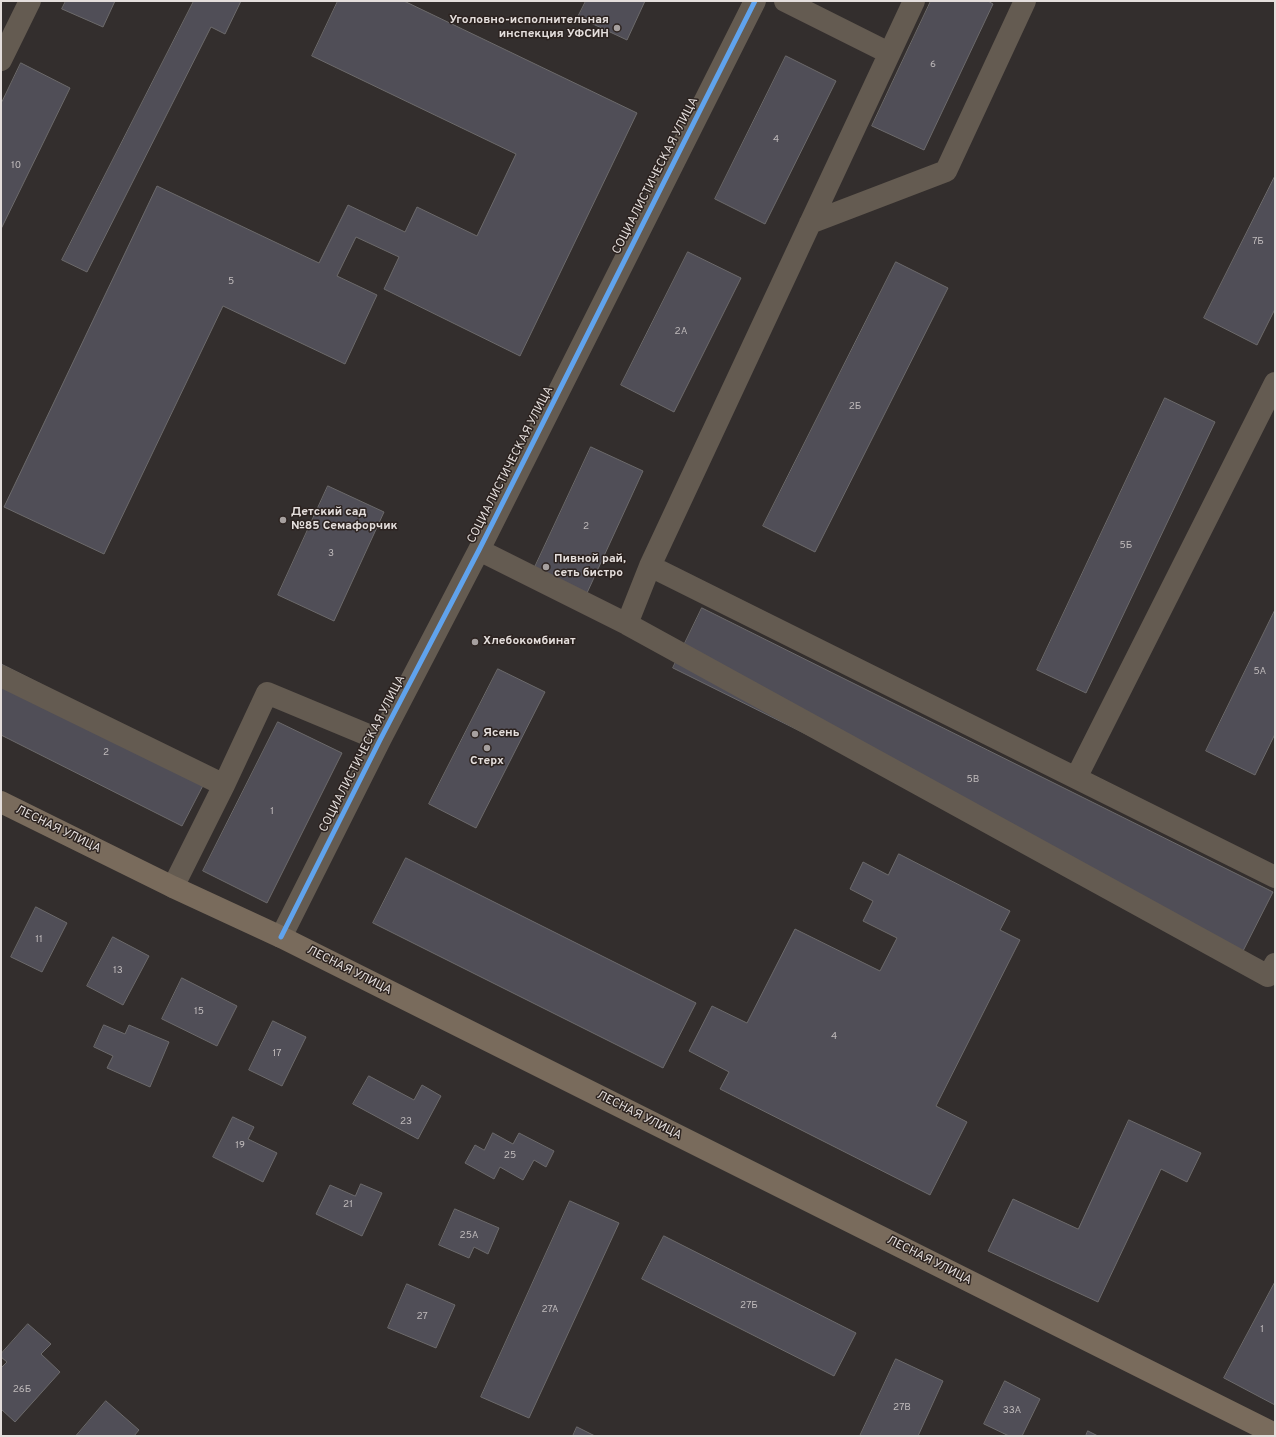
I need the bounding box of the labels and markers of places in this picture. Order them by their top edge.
place label: Уголовно-исполнительная инспекция УФСИН [449,14,609,42]
marker: Уголовно-исполнительная инспекция УФСИН [612,23,622,33]
place label: Детский сад №85 Семафорчик [291,506,398,534]
marker: Детский сад №85 Семафорчик [278,515,288,525]
place label: Пивной рай, сеть бистро [554,553,626,581]
marker: Пивной рай, сеть бистро [541,562,551,572]
place label: Хлебокомбинат [483,635,576,649]
marker: Хлебокомбинат [470,637,480,647]
place label: Ясень [483,727,520,741]
marker: Ясень [470,729,480,739]
marker: Стерх [482,743,492,753]
place label: Стерх [470,755,504,769]

